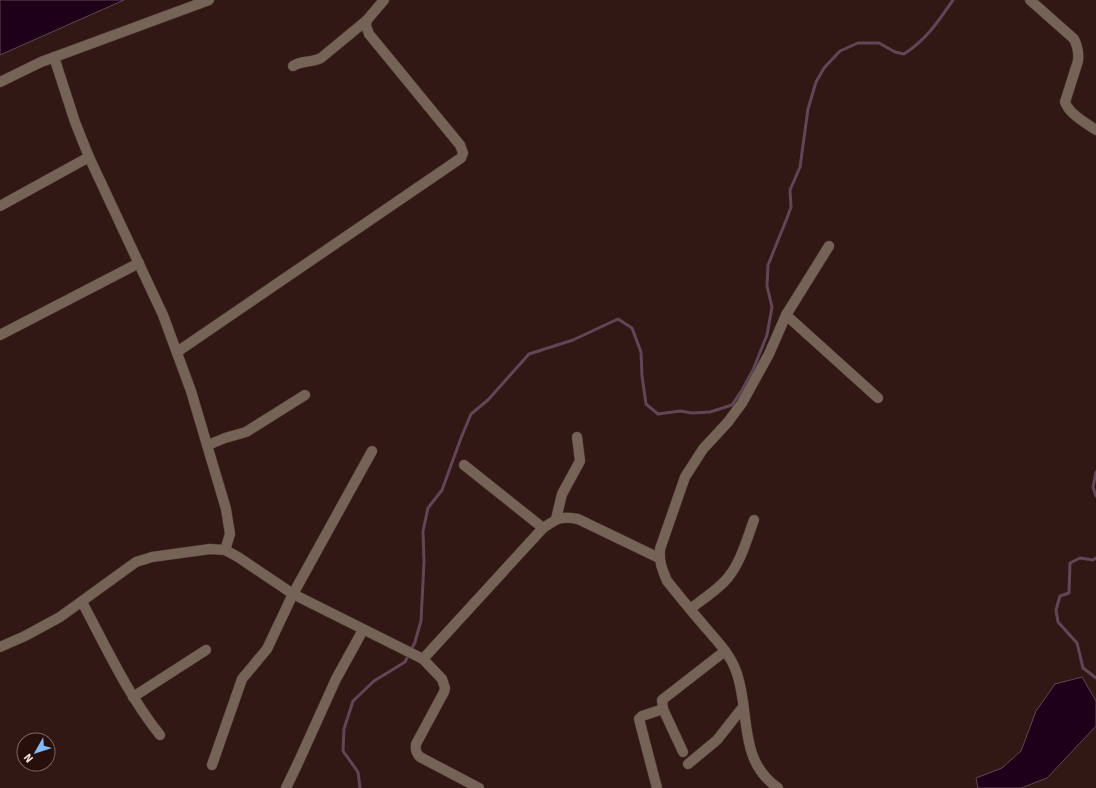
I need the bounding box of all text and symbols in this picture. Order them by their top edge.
north arrow [16,732,56,772]
text: N [21,751,36,765]

